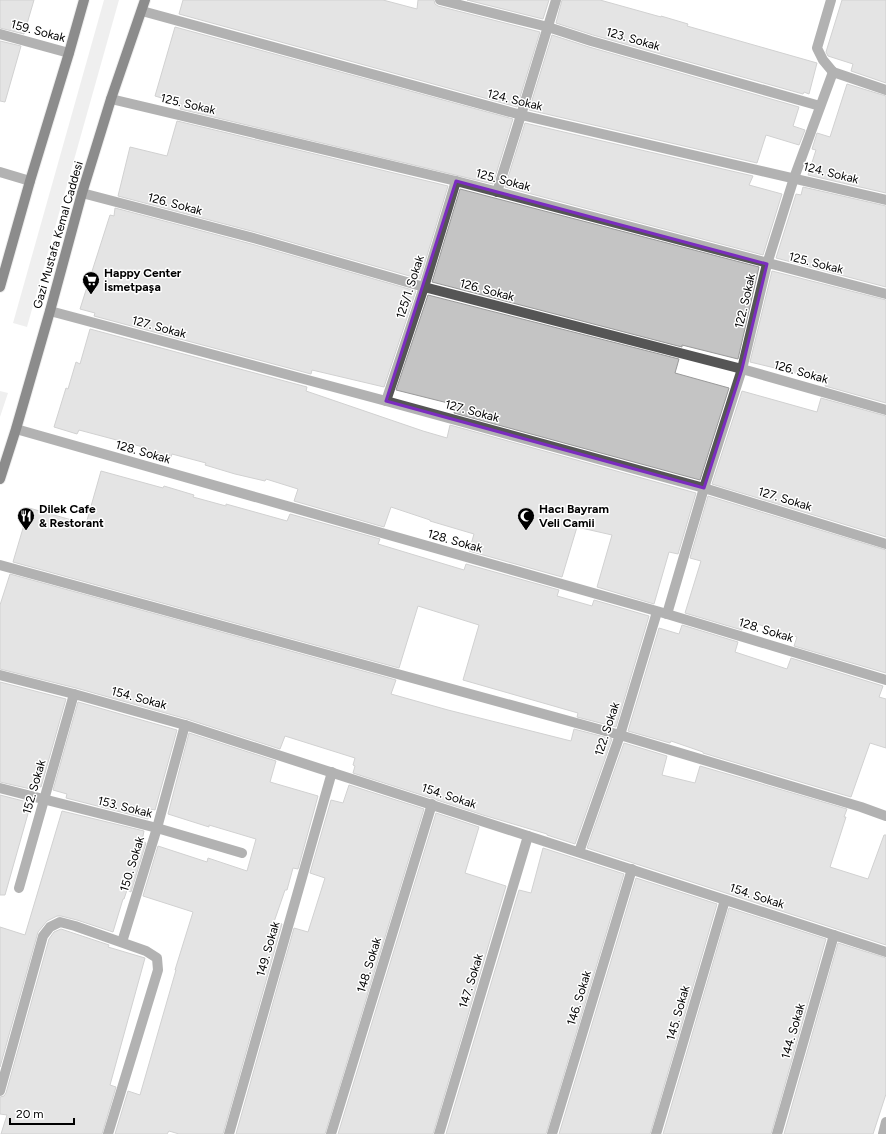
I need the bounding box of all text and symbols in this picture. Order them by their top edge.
street label: 159. Sokak [9,17,67,45]
street label: 123. Sokak [604,25,662,53]
street label: 124. Sokak [486,86,544,114]
street label: 125. Sokak [159,91,217,117]
street label: 124. Sokak [802,159,860,187]
street label: Gazi Mustafa Kemal Caddesi [30,160,86,310]
street label: 125. Sokak [474,166,532,194]
street label: 126. Sokak [146,190,204,218]
street label: 125. Sokak [787,249,845,277]
street label: 125/1. Sokak [393,253,427,320]
place label: Happy Center İsmetpaşa [104,266,182,294]
supermarket icon: Happy Center İsmetpaşa [81,270,101,295]
street label: 122. Sokak [732,272,758,330]
street label: 126. Sokak [458,276,516,304]
street label: 127. Sokak [130,313,188,341]
street label: 126. Sokak [772,358,830,386]
street label: 127. Sokak [443,397,501,425]
street label: 128. Sokak [114,437,172,467]
street label: 127. Sokak [756,484,814,514]
place label: Dilek Cafe & Restorant [39,502,104,530]
place label: Hacı Bayram Veli Camii [539,502,609,530]
restaurant icon: Dilek Cafe & Restorant [16,506,36,531]
mosque icon: Hacı Bayram Veli Camii [516,506,536,531]
street label: 128. Sokak [426,526,484,556]
street label: 128. Sokak [737,615,795,645]
street label: 154. Sokak [110,684,168,712]
street label: 122. Sokak [592,700,622,758]
street label: 152. Sokak [20,758,48,816]
street label: 154. Sokak [420,781,478,811]
street label: 153. Sokak [96,793,154,821]
street label: 150. Sokak [117,835,147,893]
street label: 154. Sokak [728,881,786,911]
street label: 149. Sokak [253,920,283,978]
street label: 148. Sokak [354,935,384,994]
street label: 147. Sokak [456,952,486,1010]
street label: 146. Sokak [564,969,594,1027]
street label: 145. Sokak [663,984,693,1042]
street label: 144. Sokak [778,1001,808,1060]
scale bar [10,1100,74,1126]
text: 20 m [16,1107,44,1121]

